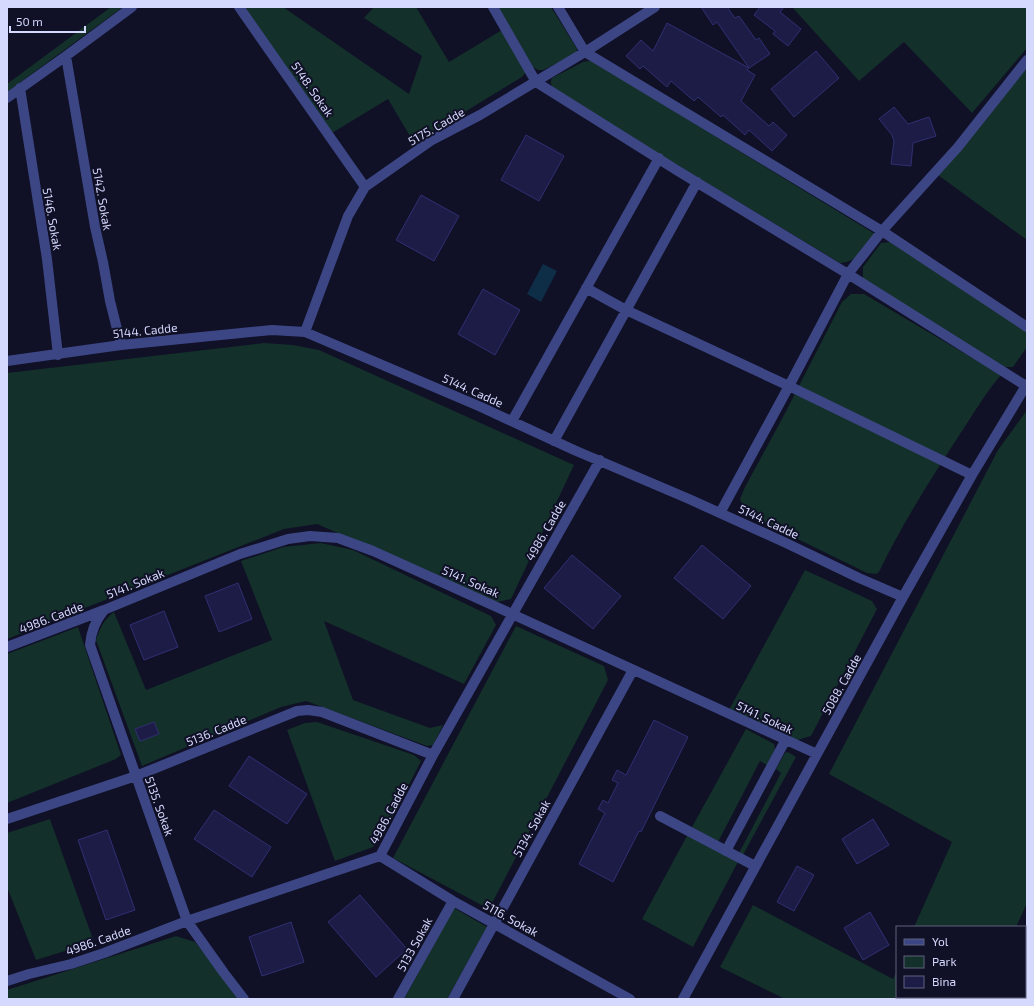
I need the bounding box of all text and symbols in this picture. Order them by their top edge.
scale bar [10,8,85,34]
text: 50 m [16,14,43,28]
street label: 5148. Sokak [289,59,337,119]
street label: 5175. Cadde [405,104,467,148]
street label: 5142. Sokak [91,167,115,231]
street label: 5146. Sokak [41,187,65,251]
street label: 5144. Cadde [112,320,178,340]
street label: 5144. Cadde [440,370,506,410]
street label: 4986. Cadde [522,497,568,563]
street label: 5144. Cadde [737,501,801,541]
street label: 5141. Sokak [440,562,502,600]
street label: 5141. Sokak [104,565,166,601]
street label: 4986. Cadde [17,598,85,636]
street label: 5088. Cadde [819,651,863,717]
street label: 5141. Sokak [734,698,796,736]
street label: 5136. Cadde [184,712,248,748]
street label: 5135. Sokak [143,774,177,838]
street label: 4986. Cadde [366,780,410,846]
street label: 5134. Sokak [510,797,552,859]
street label: 5116. Sokak [481,897,541,939]
street label: 5133 Sokak [393,915,435,973]
street label: 4986. Cadde [64,922,132,958]
legend [896,926,1026,998]
text: Yol [932,934,949,948]
text: Park [932,954,957,968]
text: Bina [932,974,956,988]

